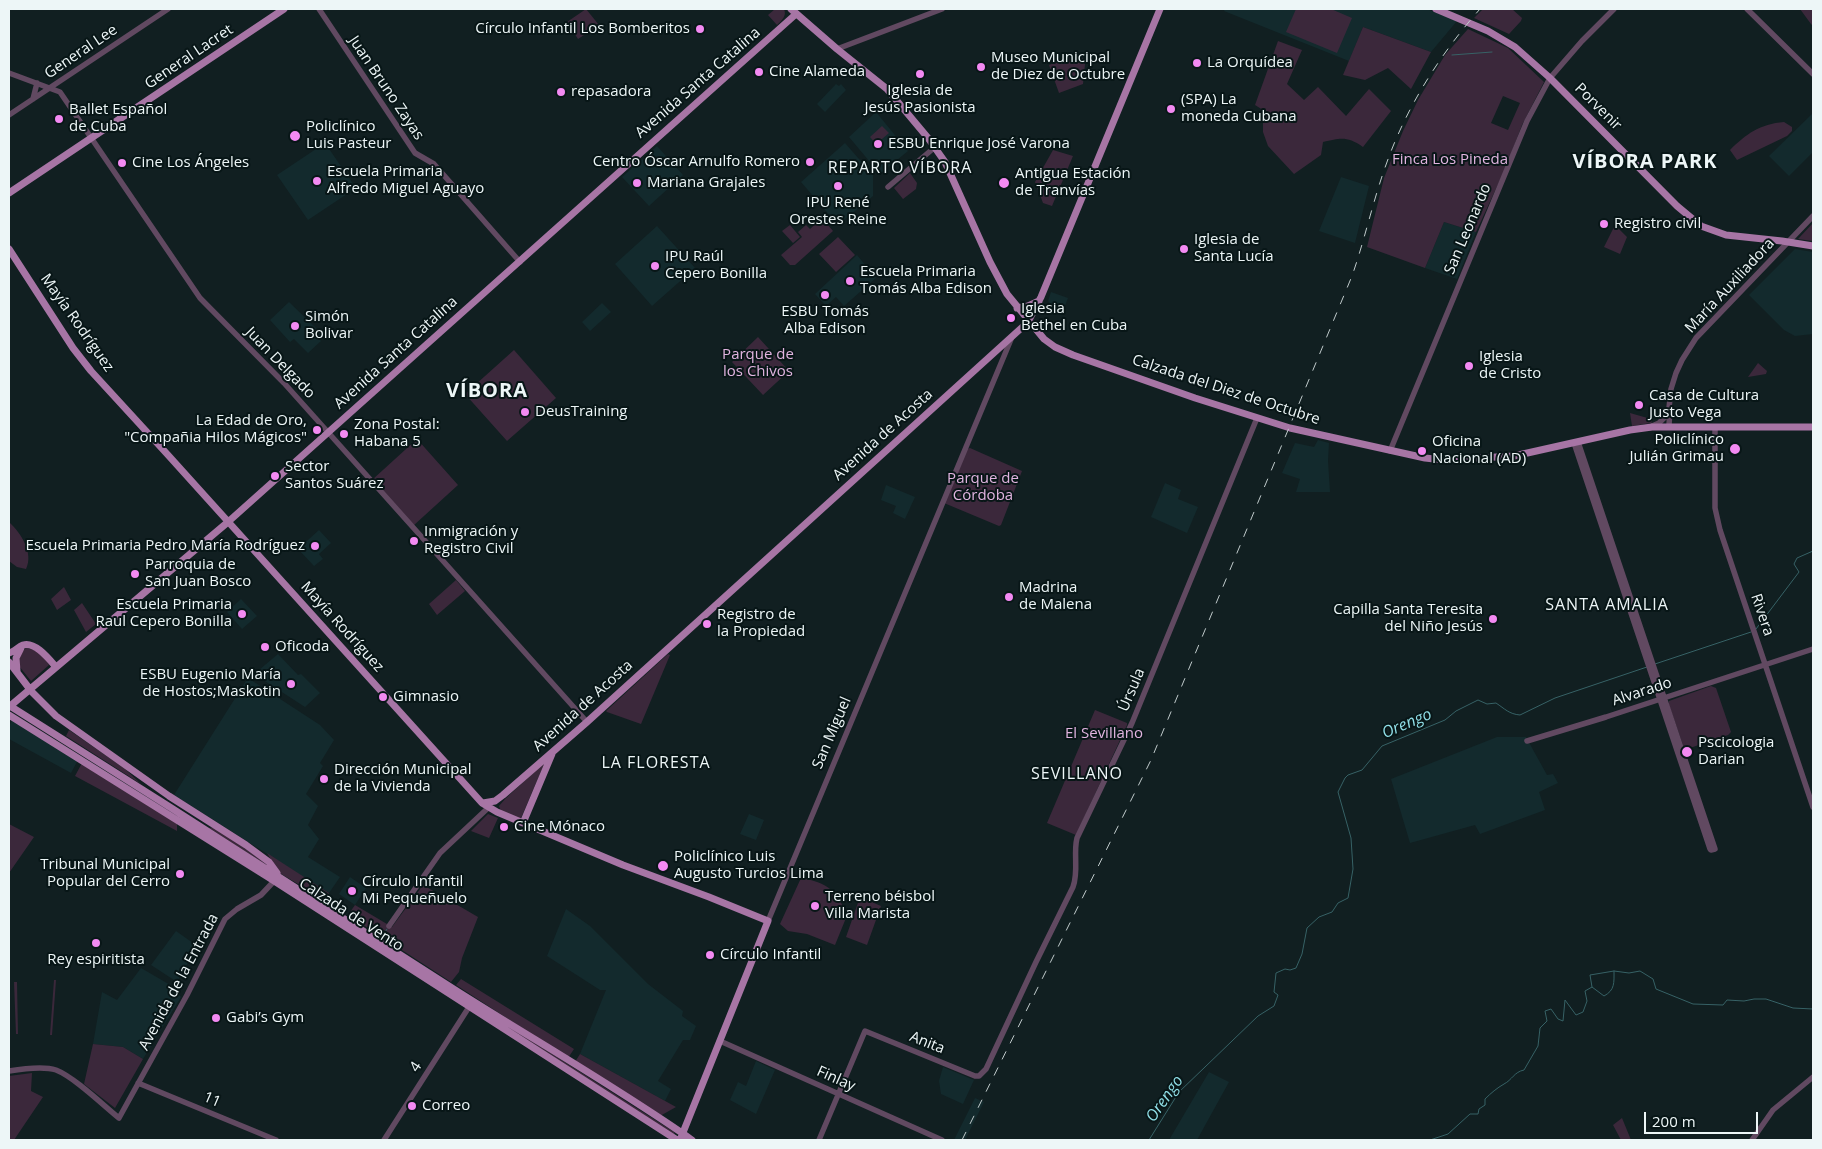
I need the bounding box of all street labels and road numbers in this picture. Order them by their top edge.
street label: General Lee [41,21,121,83]
street label: General Lacret [142,21,236,93]
street label: Avenida Santa Catalina [632,24,764,142]
street label: Juan Bruno Zayas [345,33,427,143]
street label: Porvenir [1571,80,1625,134]
street label: San Leonardo [1441,181,1495,277]
street label: María Auxiliadora [1682,235,1778,337]
street label: Mayía Rodríguez [36,271,118,375]
street label: Avenida Santa Catalina [331,293,461,413]
street label: Juan Delgado [241,324,319,402]
street label: Calzada del Diez de Octubre [1130,351,1322,429]
street label: Avenida de Acosta [829,386,937,484]
street label: Mayía Rodríguez [297,578,387,676]
street label: Rivera [1746,592,1778,638]
street label: Avenida de Acosta [529,657,637,755]
street label: Úrsula [1115,666,1149,714]
street label: Alvarado [1610,674,1674,710]
street label: San Miguel [809,694,855,772]
street label: Calzada de Vento [295,875,407,955]
street label: Avenida de la Entrada [135,911,223,1053]
street label: Anita [907,1028,947,1058]
street label: 4 [406,1059,426,1075]
street label: Finlay [814,1063,858,1095]
street label: 11 [201,1088,223,1112]

